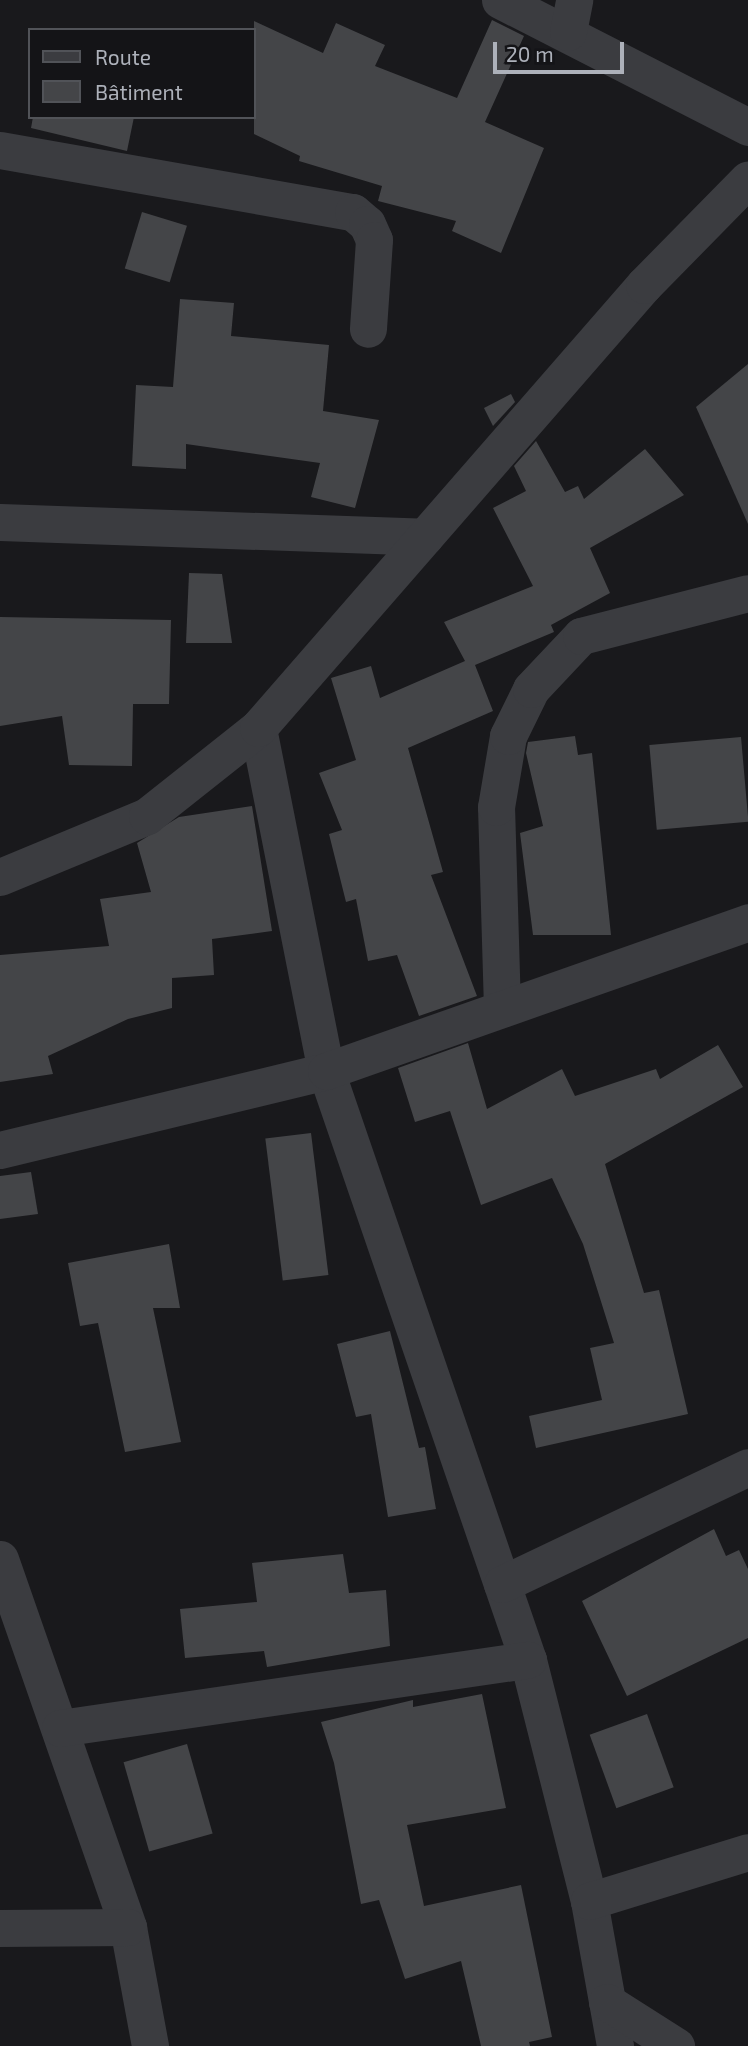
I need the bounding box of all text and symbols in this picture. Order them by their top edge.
legend [28,28,256,119]
scale bar [496,28,627,72]
text: 20 m [506,41,554,66]
text: Route [95,44,151,69]
text: Bâtiment [95,79,183,104]

